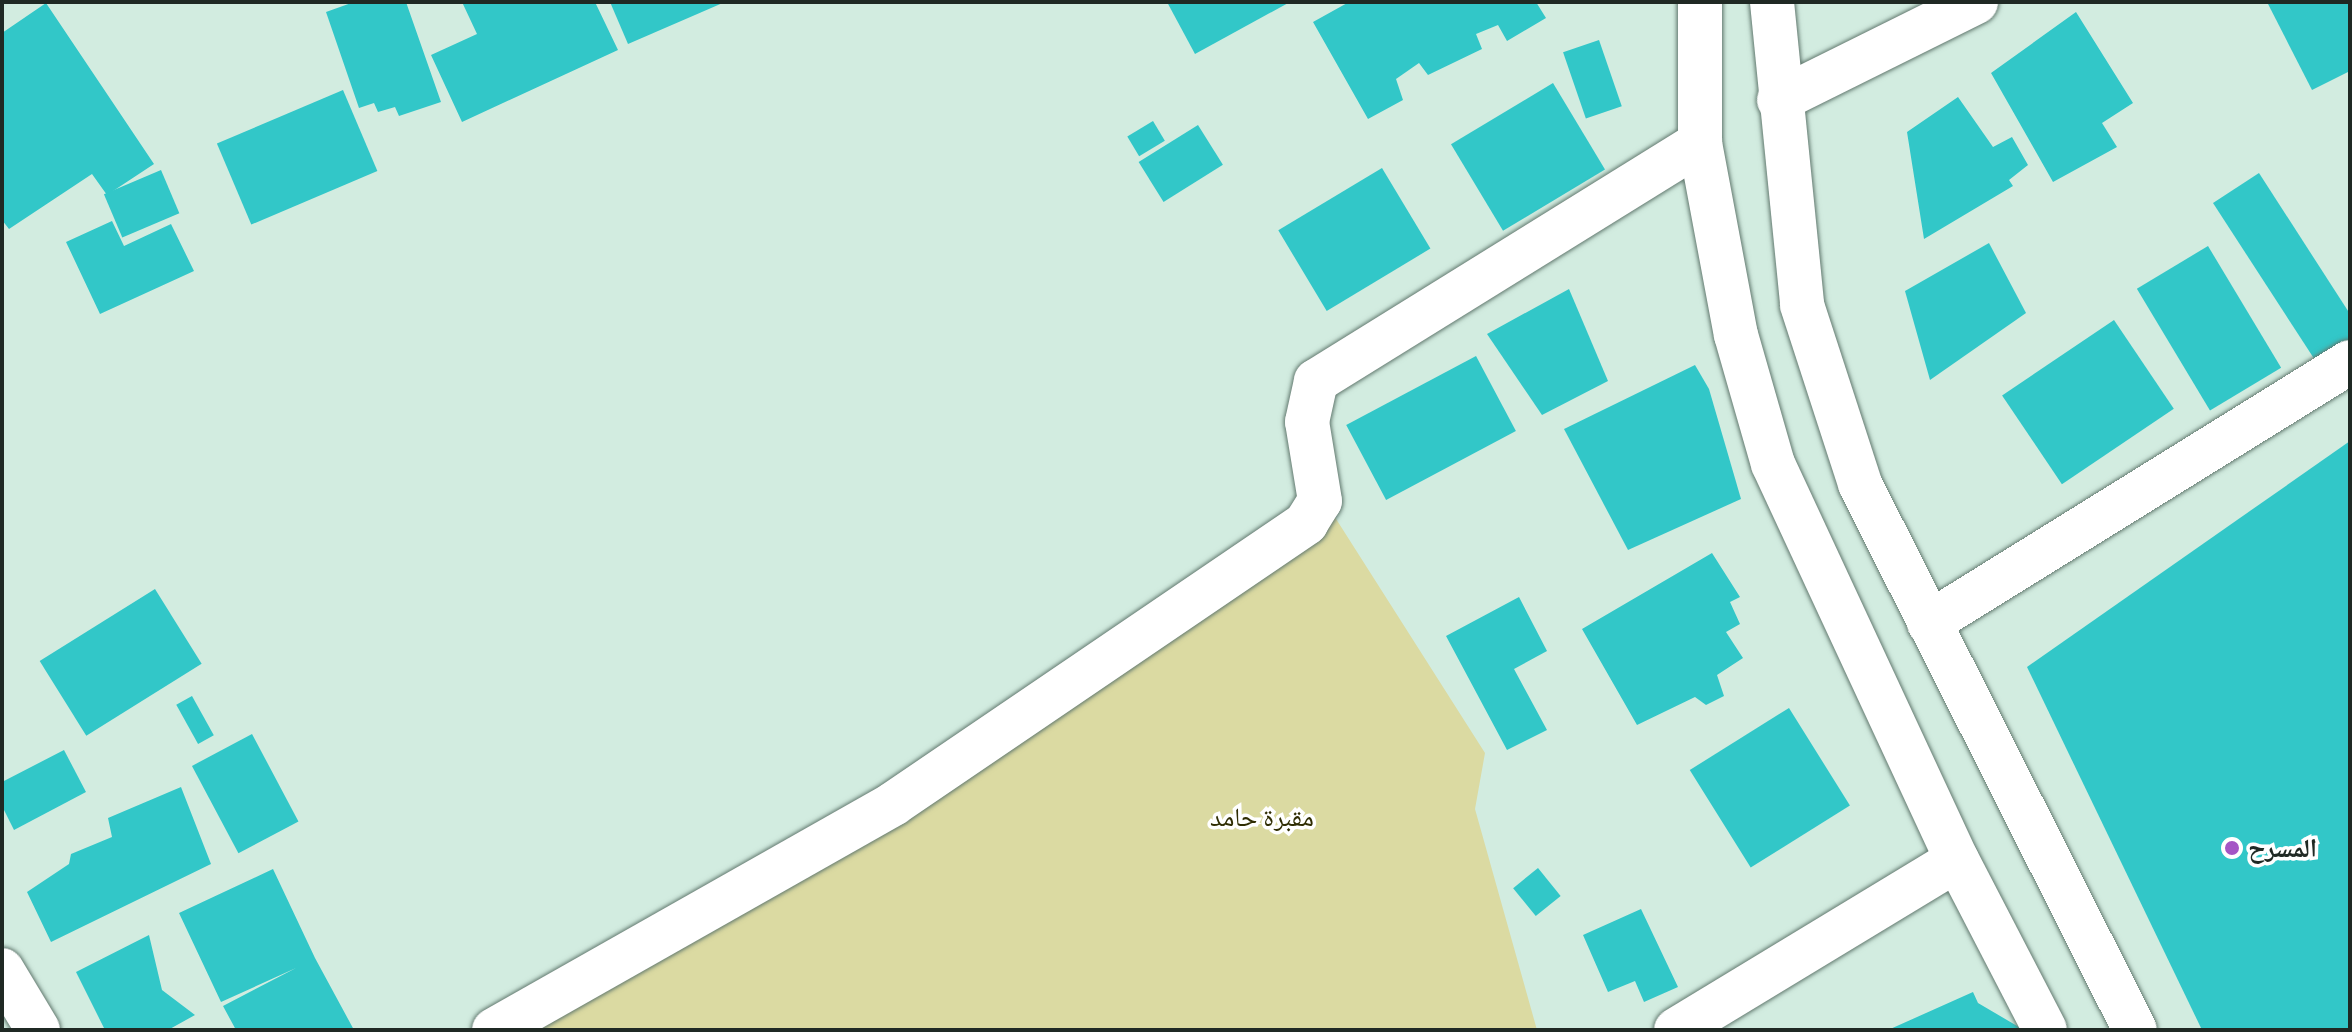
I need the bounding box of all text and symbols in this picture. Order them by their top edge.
park label: مقبرة حامد [1210,801,1314,833]
place label: المسرح [2248,832,2317,864]
marker: المسرح [2223,839,2241,857]

